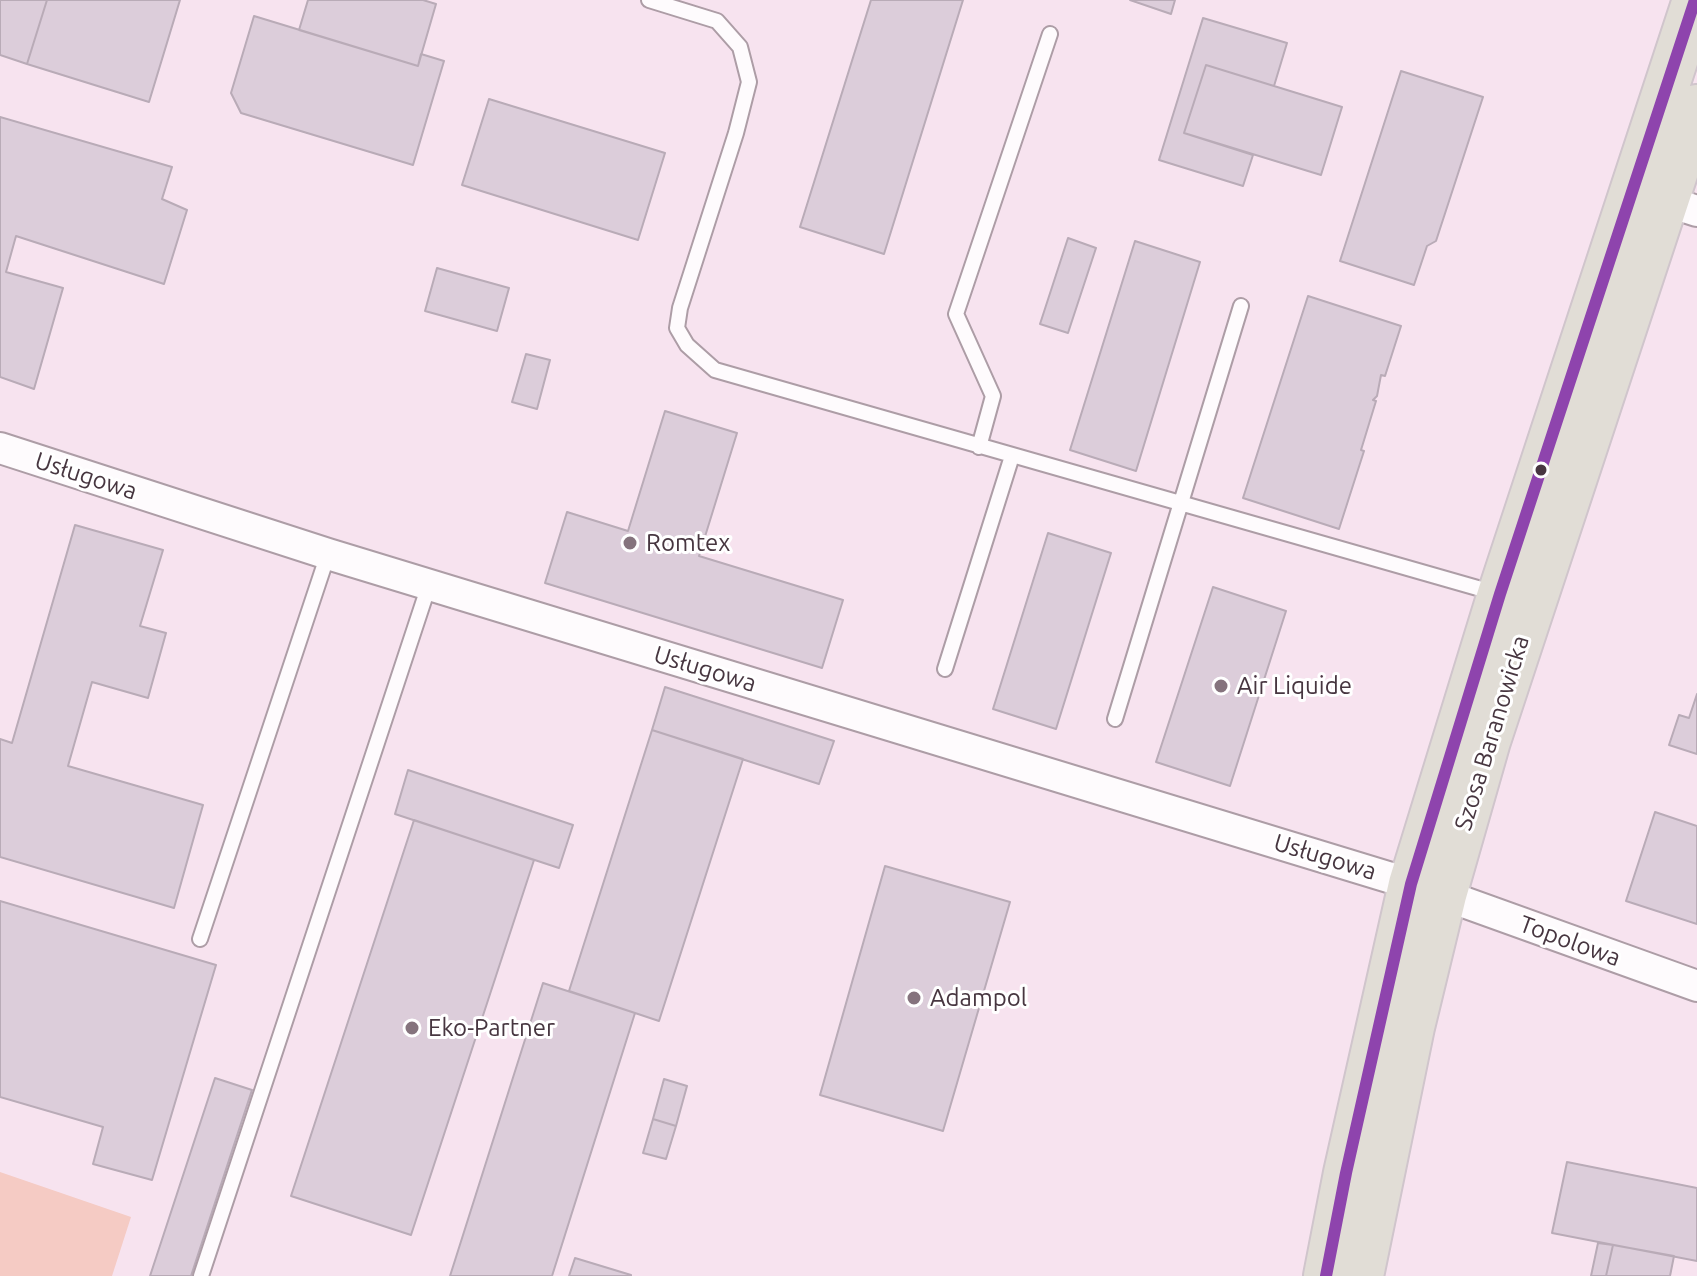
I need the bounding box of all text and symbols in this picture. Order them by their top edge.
street label: Usługowa [31,446,141,506]
unlabelled marker [1533,462,1549,478]
place label: Romtex [646,529,730,557]
marker: Romtex [621,534,639,552]
street label: Szosa Baranowicka [1449,632,1535,834]
street label: Usługowa [650,640,760,698]
place label: Air Liquide [1237,672,1352,700]
marker: Air Liquide [1212,677,1230,695]
street label: Usługowa [1270,828,1380,886]
street label: Topolowa [1515,909,1625,973]
place label: Adampol [930,984,1027,1012]
marker: Adampol [905,989,923,1007]
place label: Eko-Partner [428,1014,555,1042]
marker: Eko-Partner [403,1019,421,1037]

